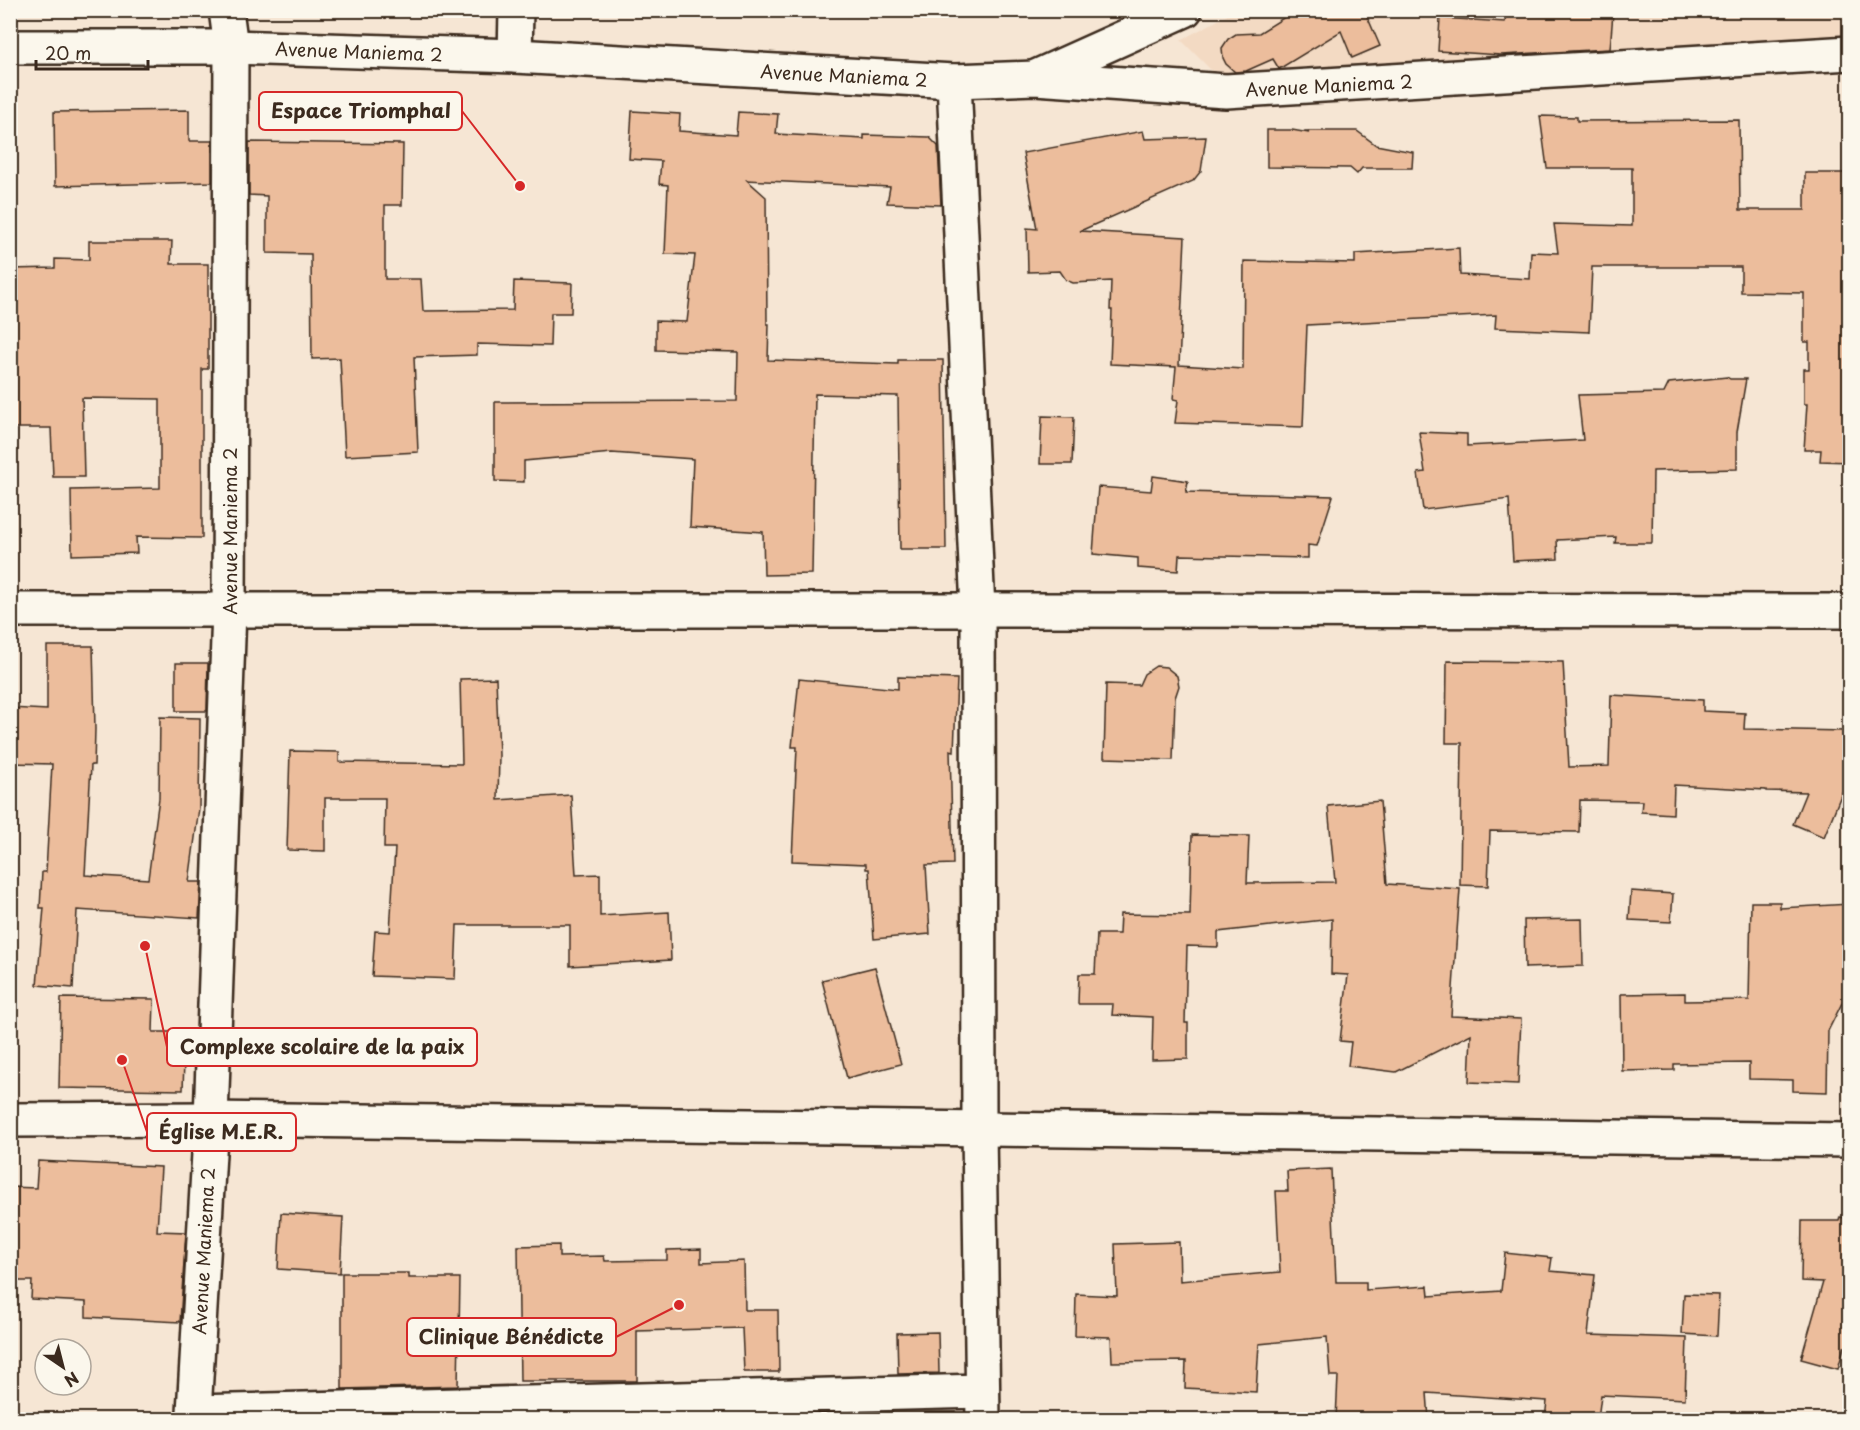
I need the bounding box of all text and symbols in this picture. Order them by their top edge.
scale bar [36,33,148,71]
street label: Avenue Maniema 2 [275,35,443,67]
text: 20 m [45,39,91,66]
street label: Avenue Maniema 2 [760,57,928,93]
street label: Avenue Maniema 2 [1245,67,1413,103]
callout: Espace Triomphal [259,92,462,130]
text: Espace Triomphal [271,95,451,125]
street label: Avenue Maniema 2 [216,447,243,615]
callout: Complexe scolaire de la paix [167,1028,477,1066]
text: Complexe scolaire de la paix [180,1031,464,1061]
callout: Église M.E.R. [147,1113,296,1151]
text: Église M.E.R. [159,1116,283,1146]
street label: Avenue Maniema 2 [185,1167,221,1335]
callout: Clinique Bénédicte [407,1318,616,1356]
text: Clinique Bénédicte [418,1321,604,1351]
north arrow [33,1337,93,1397]
text: N [60,1367,84,1394]

